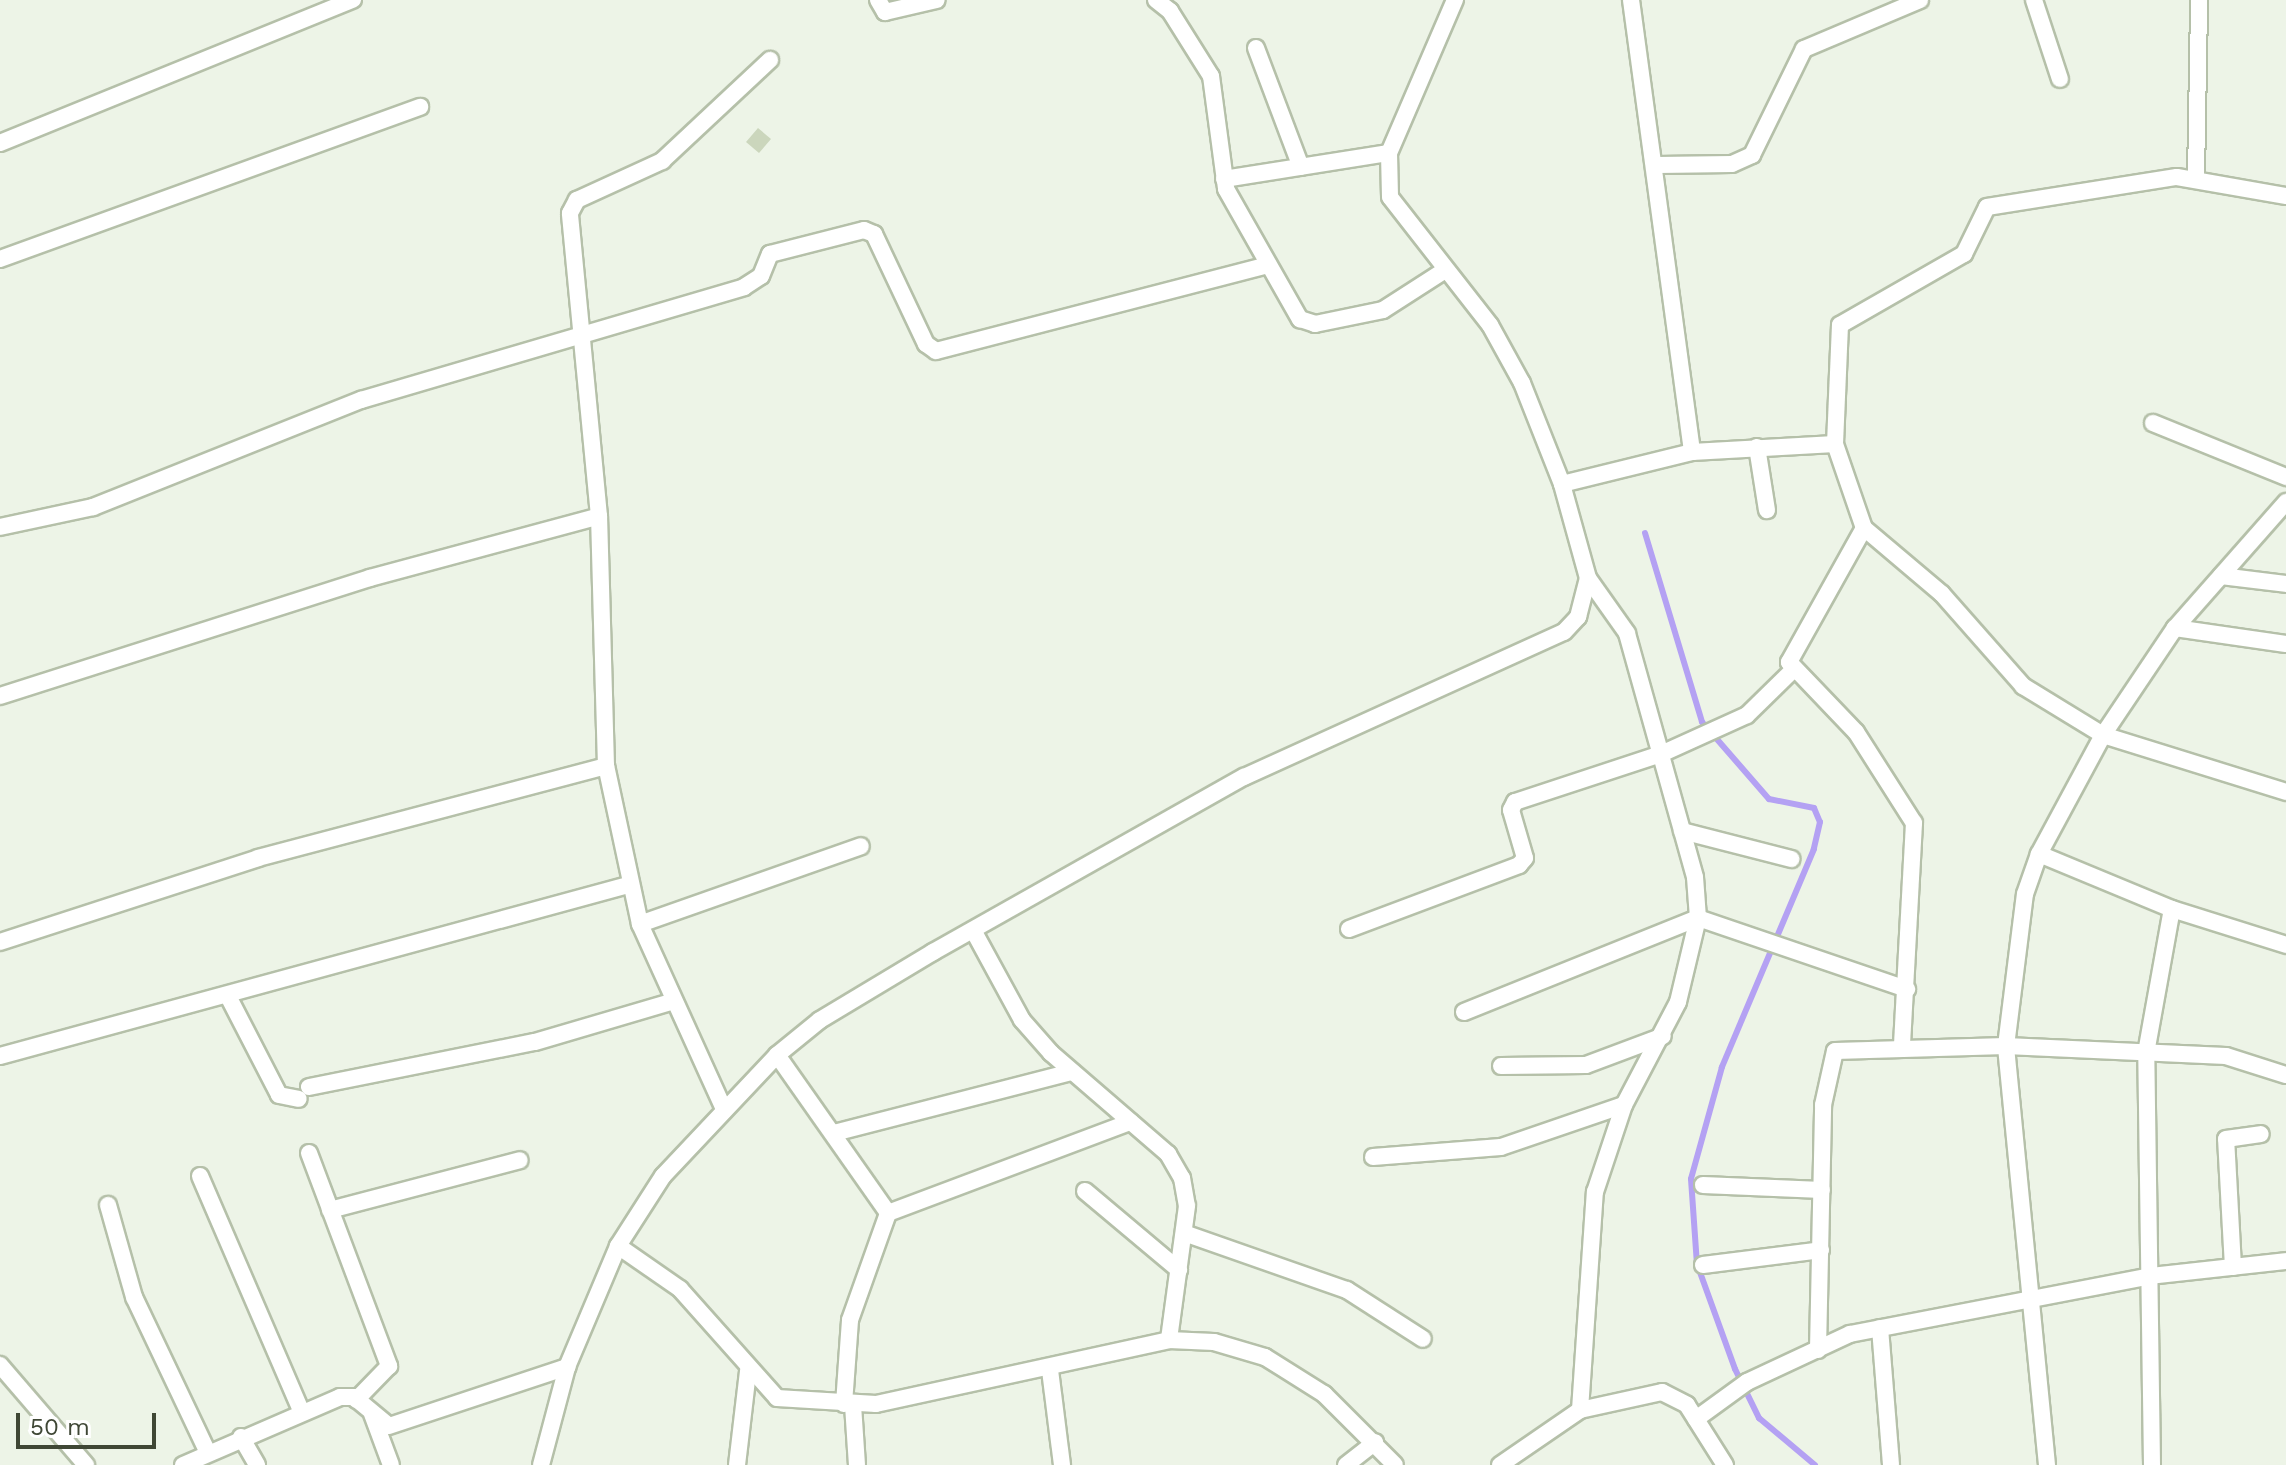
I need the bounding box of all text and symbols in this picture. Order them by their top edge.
scale bar [20,1397,160,1447]
text: 50 m [30,1413,90,1441]

